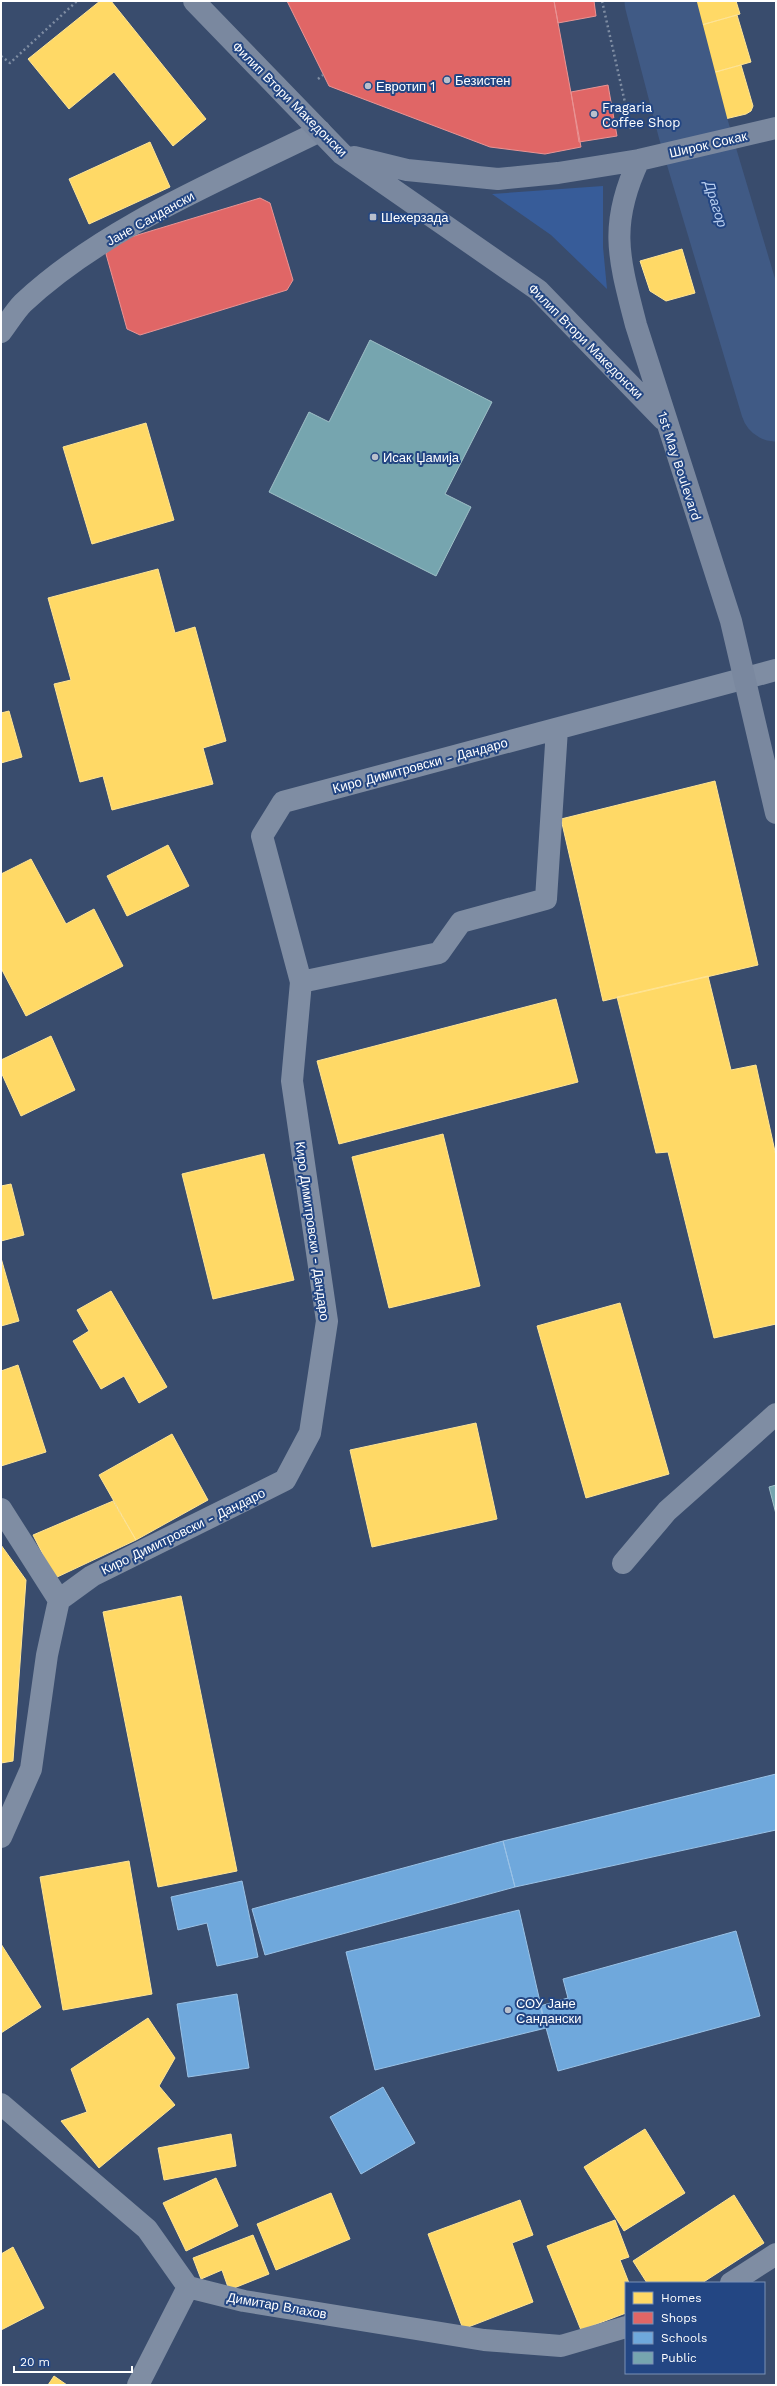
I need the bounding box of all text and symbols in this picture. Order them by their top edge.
street label: Филип Втори Македонски [229,39,350,160]
place label: Безистен [455,73,510,88]
marker: Безистен [442,75,452,85]
place label: Евротип 1 [376,79,435,94]
marker: Евротип 1 [363,81,373,91]
place label: Fragaria Coffee Shop [602,100,680,130]
marker: Fragaria Coffee Shop [589,109,599,119]
street label: Широк Сокак [668,128,749,161]
water label: Драгор [701,177,731,229]
street label: Јане Сандански [104,188,197,249]
place label: Шехерзада [381,210,449,225]
marker: Шехерзада [368,212,378,222]
street label: Филип Втори Македонски [525,281,646,402]
street label: 1st May Boulevard [655,410,704,522]
place label: Исак Џамија [383,450,460,465]
marker: Исак Џамија [370,452,380,462]
street label: Киро Димитровски - Дандаро [331,735,509,796]
street label: Киро Димитровски - Дандаро [293,1141,332,1322]
street label: Киро Димитровски - Дандаро [99,1485,268,1578]
place label: СОУ Јане Сандански [516,1996,581,2026]
marker: СОУ Јане Сандански [503,2005,513,2015]
legend [625,2282,765,2374]
street label: Димитар Влахов [226,2289,328,2322]
text: Homes [661,2291,702,2305]
text: Shops [661,2311,697,2325]
text: Schools [661,2331,707,2345]
scale bar [14,2348,132,2374]
text: Public [661,2351,697,2365]
text: 20 m [20,2355,50,2369]

